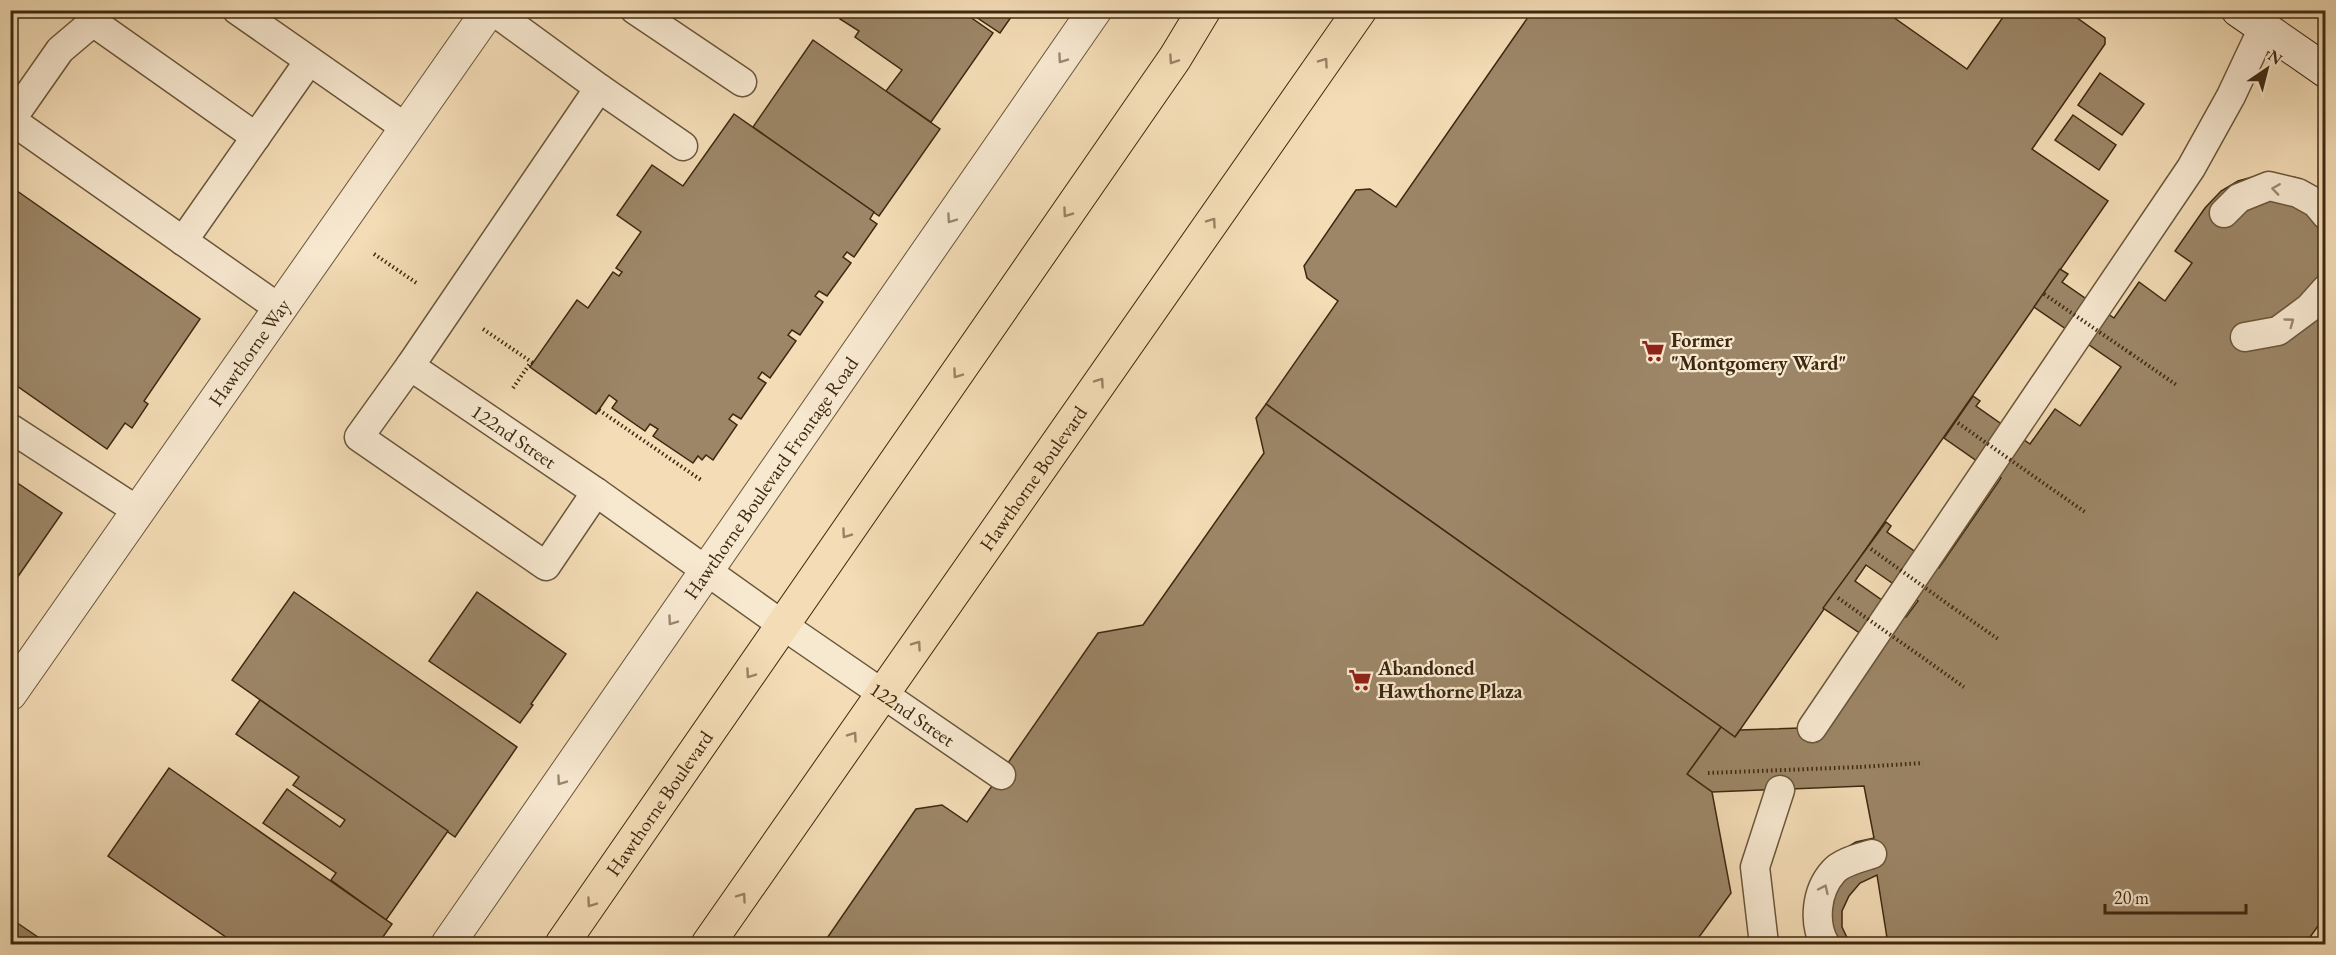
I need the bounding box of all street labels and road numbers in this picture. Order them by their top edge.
street label: Hawthorne Way [202,293,296,411]
street label: Hawthorne Boulevard Frontage Road [678,351,864,604]
street label: 122nd Street [466,398,562,475]
street label: Hawthorne Boulevard [973,400,1093,556]
street label: 122nd Street [865,676,961,753]
street label: Hawthorne Boulevard [600,725,719,881]

